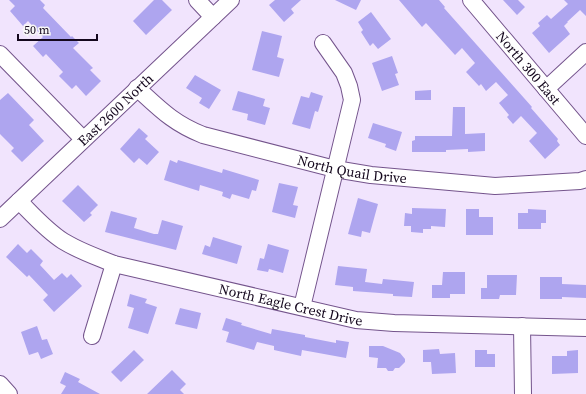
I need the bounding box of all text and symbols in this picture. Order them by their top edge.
scale bar [18,16,97,42]
text: 50 m [24,22,50,38]
street label: North 300 East [492,27,566,109]
street label: East 2600 North [73,69,158,150]
street label: North Quail Drive [295,150,408,188]
street label: North Eagle Crest Drive [217,279,363,330]

